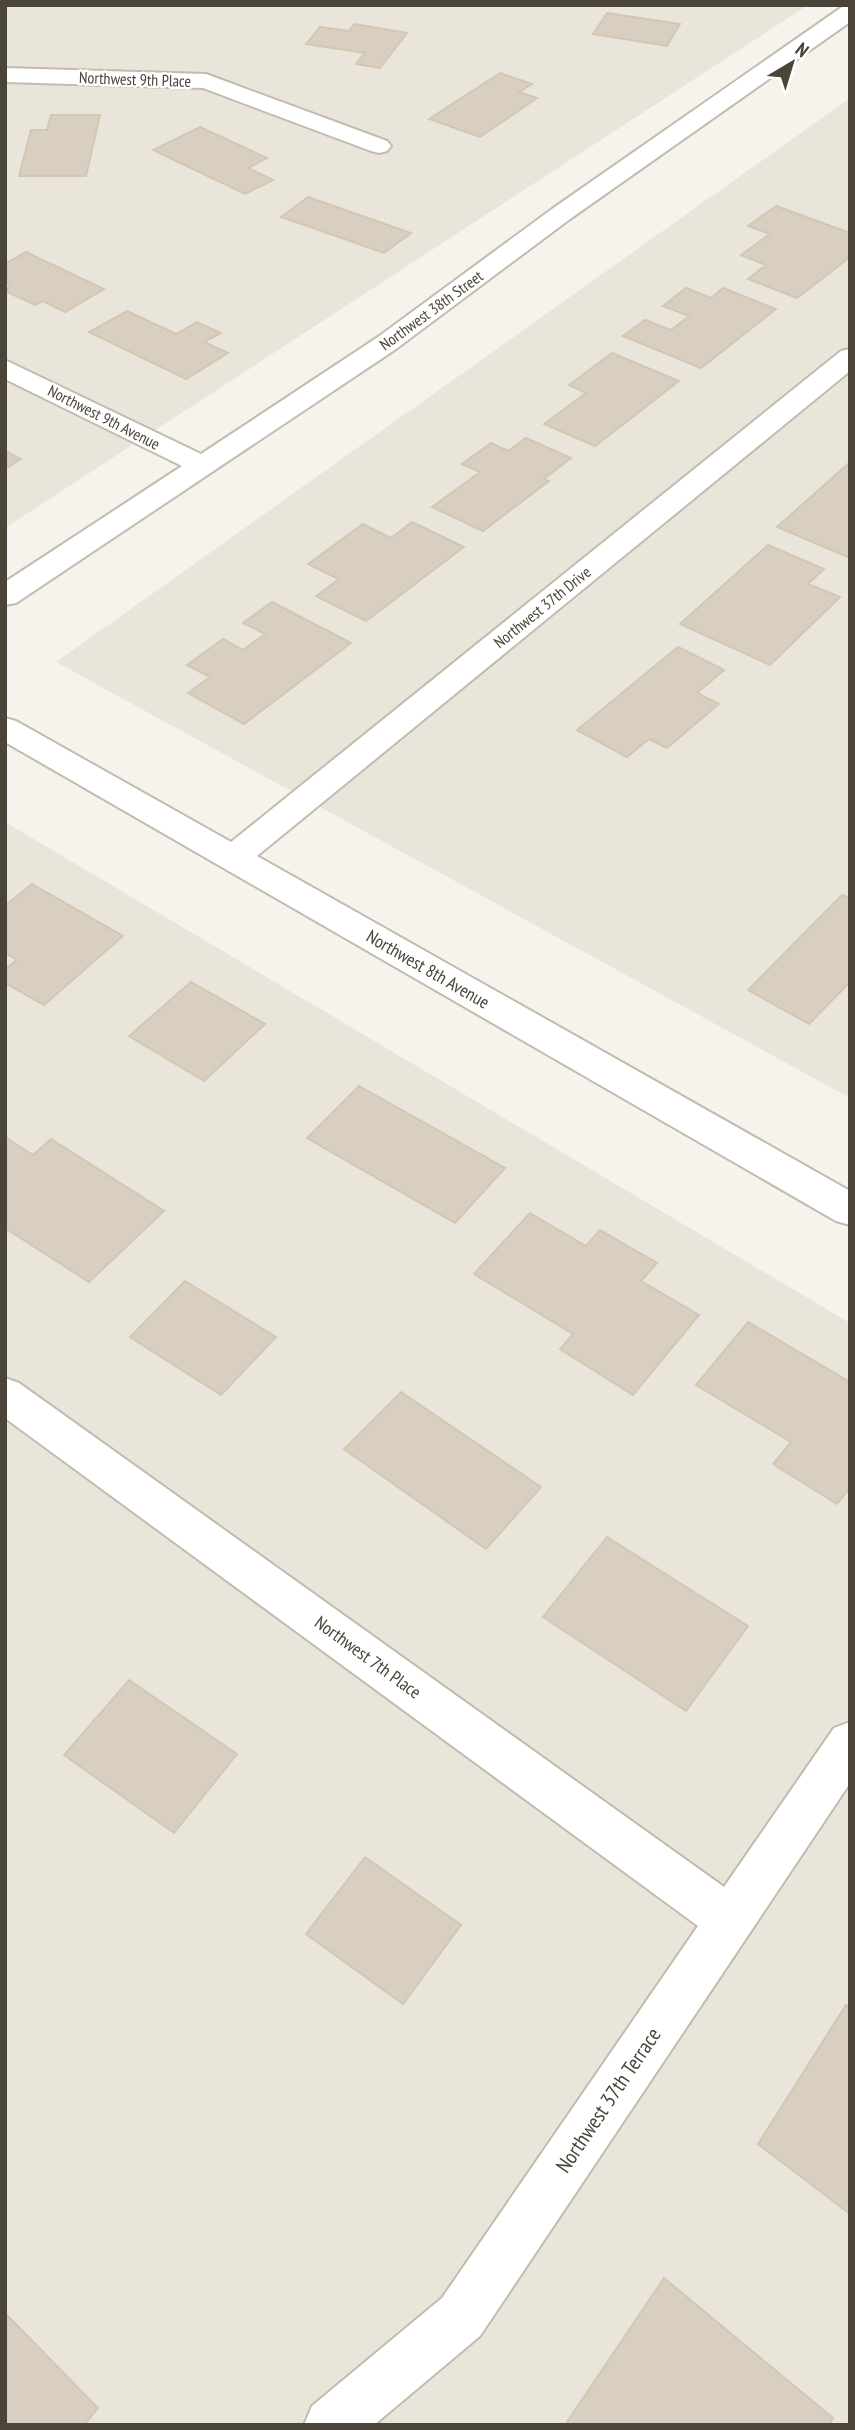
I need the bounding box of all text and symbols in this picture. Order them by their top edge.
north arrow [757,28,827,98]
text: N [791,37,814,62]
street label: Northwest 9th Place [79,67,191,91]
street label: Northwest 38th Street [375,265,487,354]
street label: Northwest 9th Avenue [45,380,163,454]
street label: Northwest 37th Drive [489,562,595,652]
street label: Northwest 8th Avenue [362,924,494,1014]
street label: Northwest 7th Place [310,1611,426,1703]
street label: Northwest 37th Terrace [550,2022,666,2178]

